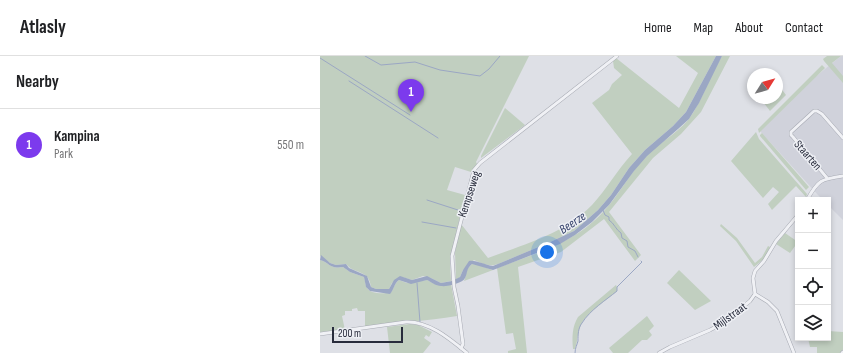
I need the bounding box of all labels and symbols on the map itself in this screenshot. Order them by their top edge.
north arrow [747,68,783,104]
pin: 1 [398,79,424,112]
street label: Staarten [790,137,825,173]
street label: Kempseweg [455,169,484,219]
water label: Beerze [556,208,589,238]
your location [537,242,557,262]
street label: Mijlstraat [711,299,750,334]
scale bar [332,325,403,344]

